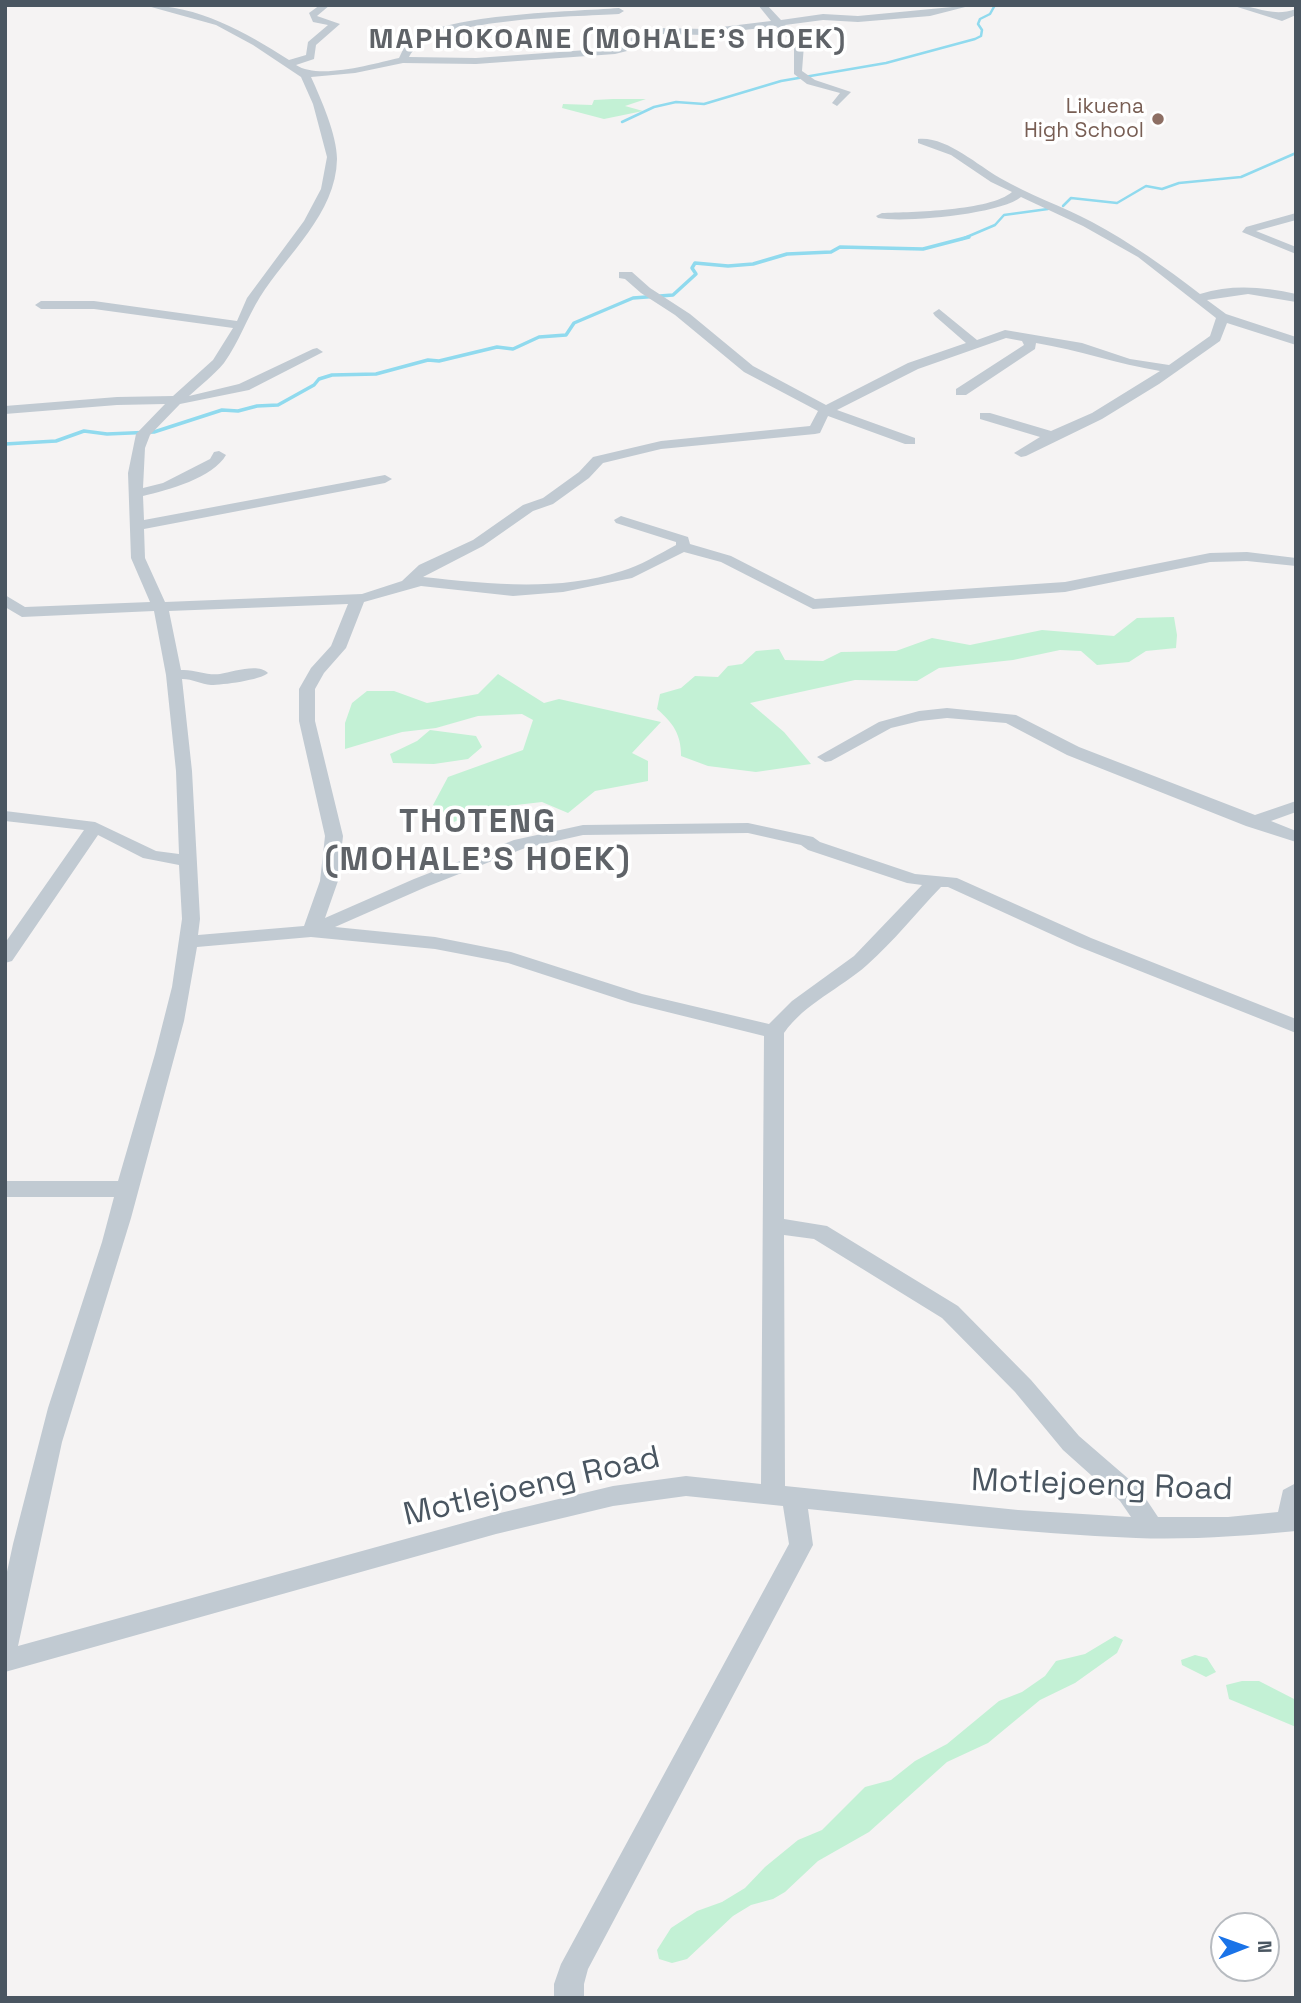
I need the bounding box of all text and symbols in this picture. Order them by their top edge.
district label: MAPHOKOANE (MOHALE'S HOEK) [372,23,844,57]
place label: Likuena High School [1024,94,1144,144]
marker: Likuena High School [1150,111,1166,127]
district label: THOTENG (MOHALE'S HOEK) [326,803,630,881]
street label: Motlejoeng Road [400,1439,664,1535]
street label: Motlejoeng Road [970,1462,1234,1510]
north arrow [1210,1912,1280,1982]
text: N [1252,1940,1277,1953]

